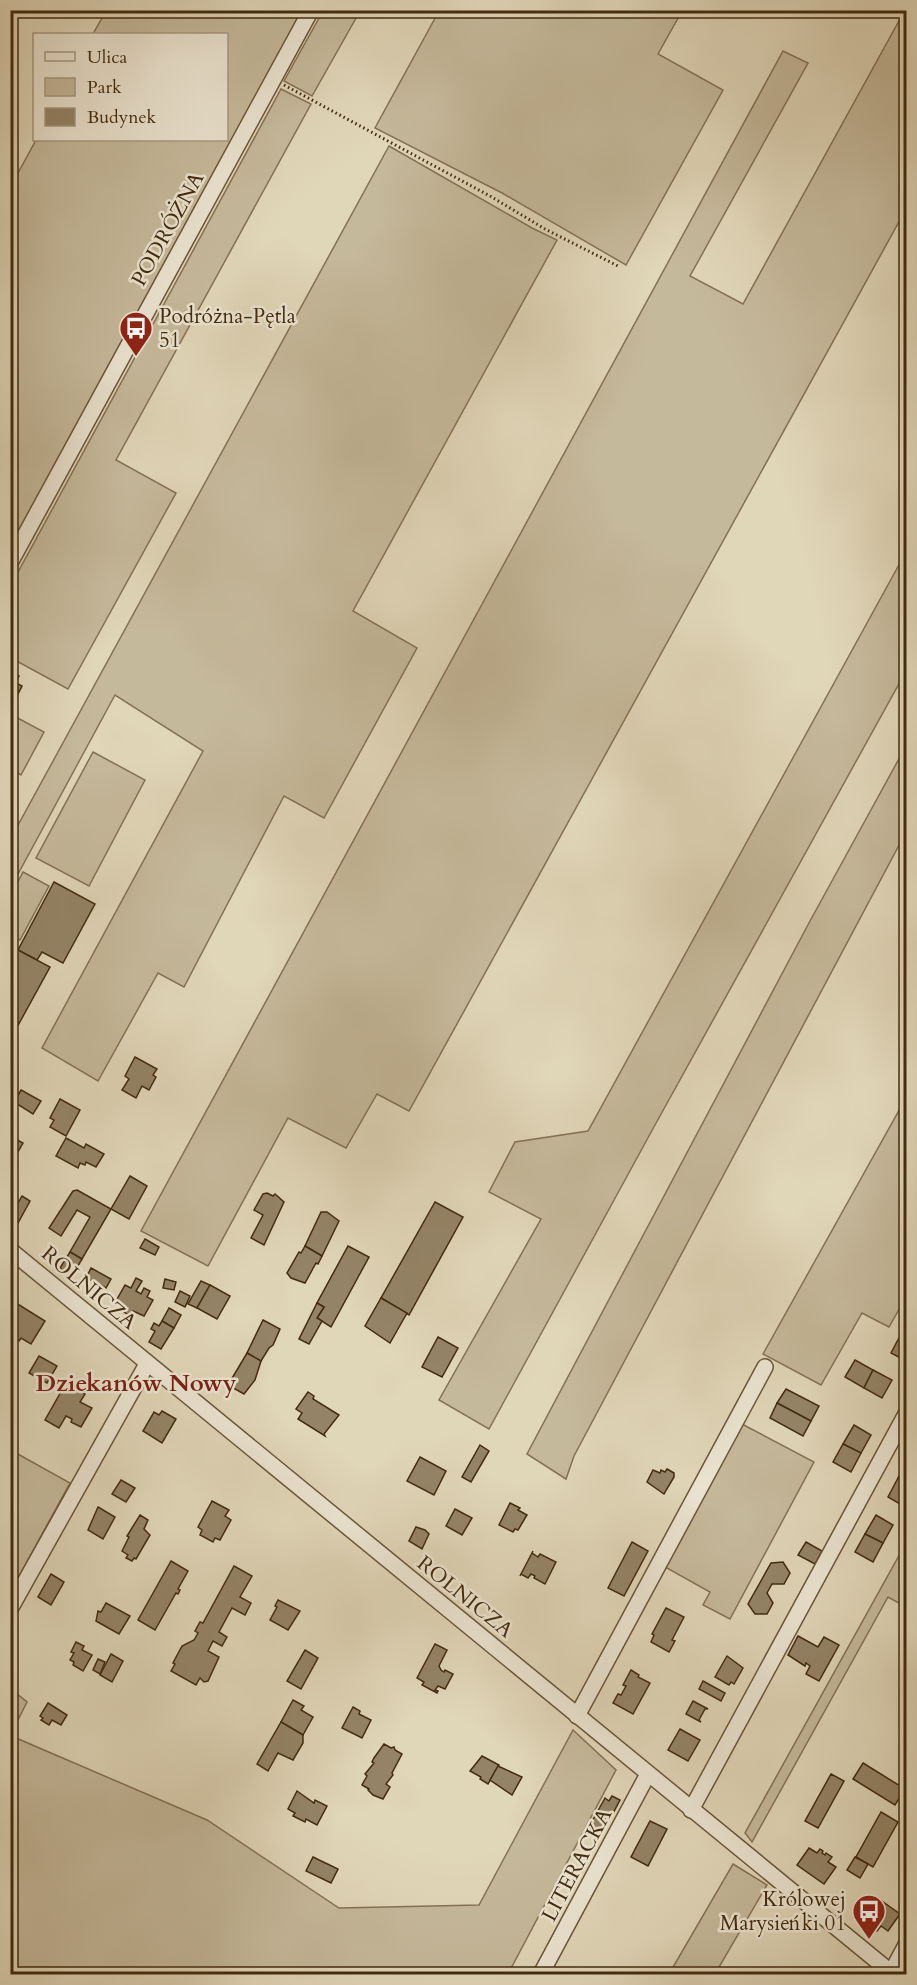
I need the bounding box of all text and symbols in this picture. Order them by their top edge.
legend [33,33,228,141]
text: Ulica [87,45,128,70]
text: Park [87,75,122,100]
text: Budynek [87,105,157,130]
street label: PODRÓŻNA [124,166,211,291]
place label: Podróżna-Pętla 51 [159,302,296,355]
bus stop icon: Podróżna-Pętla 51 [118,310,154,357]
street label: ROLNICZA [35,1239,143,1337]
district label: Dziekanów Nowy [36,1367,237,1400]
street label: ROLNICZA [411,1549,519,1645]
street label: LITERACKA [535,1803,619,1927]
place label: Królowej Marysieńki 01 [720,1885,846,1938]
bus stop icon: Królowej Marysieńki 01 [851,1893,887,1940]

